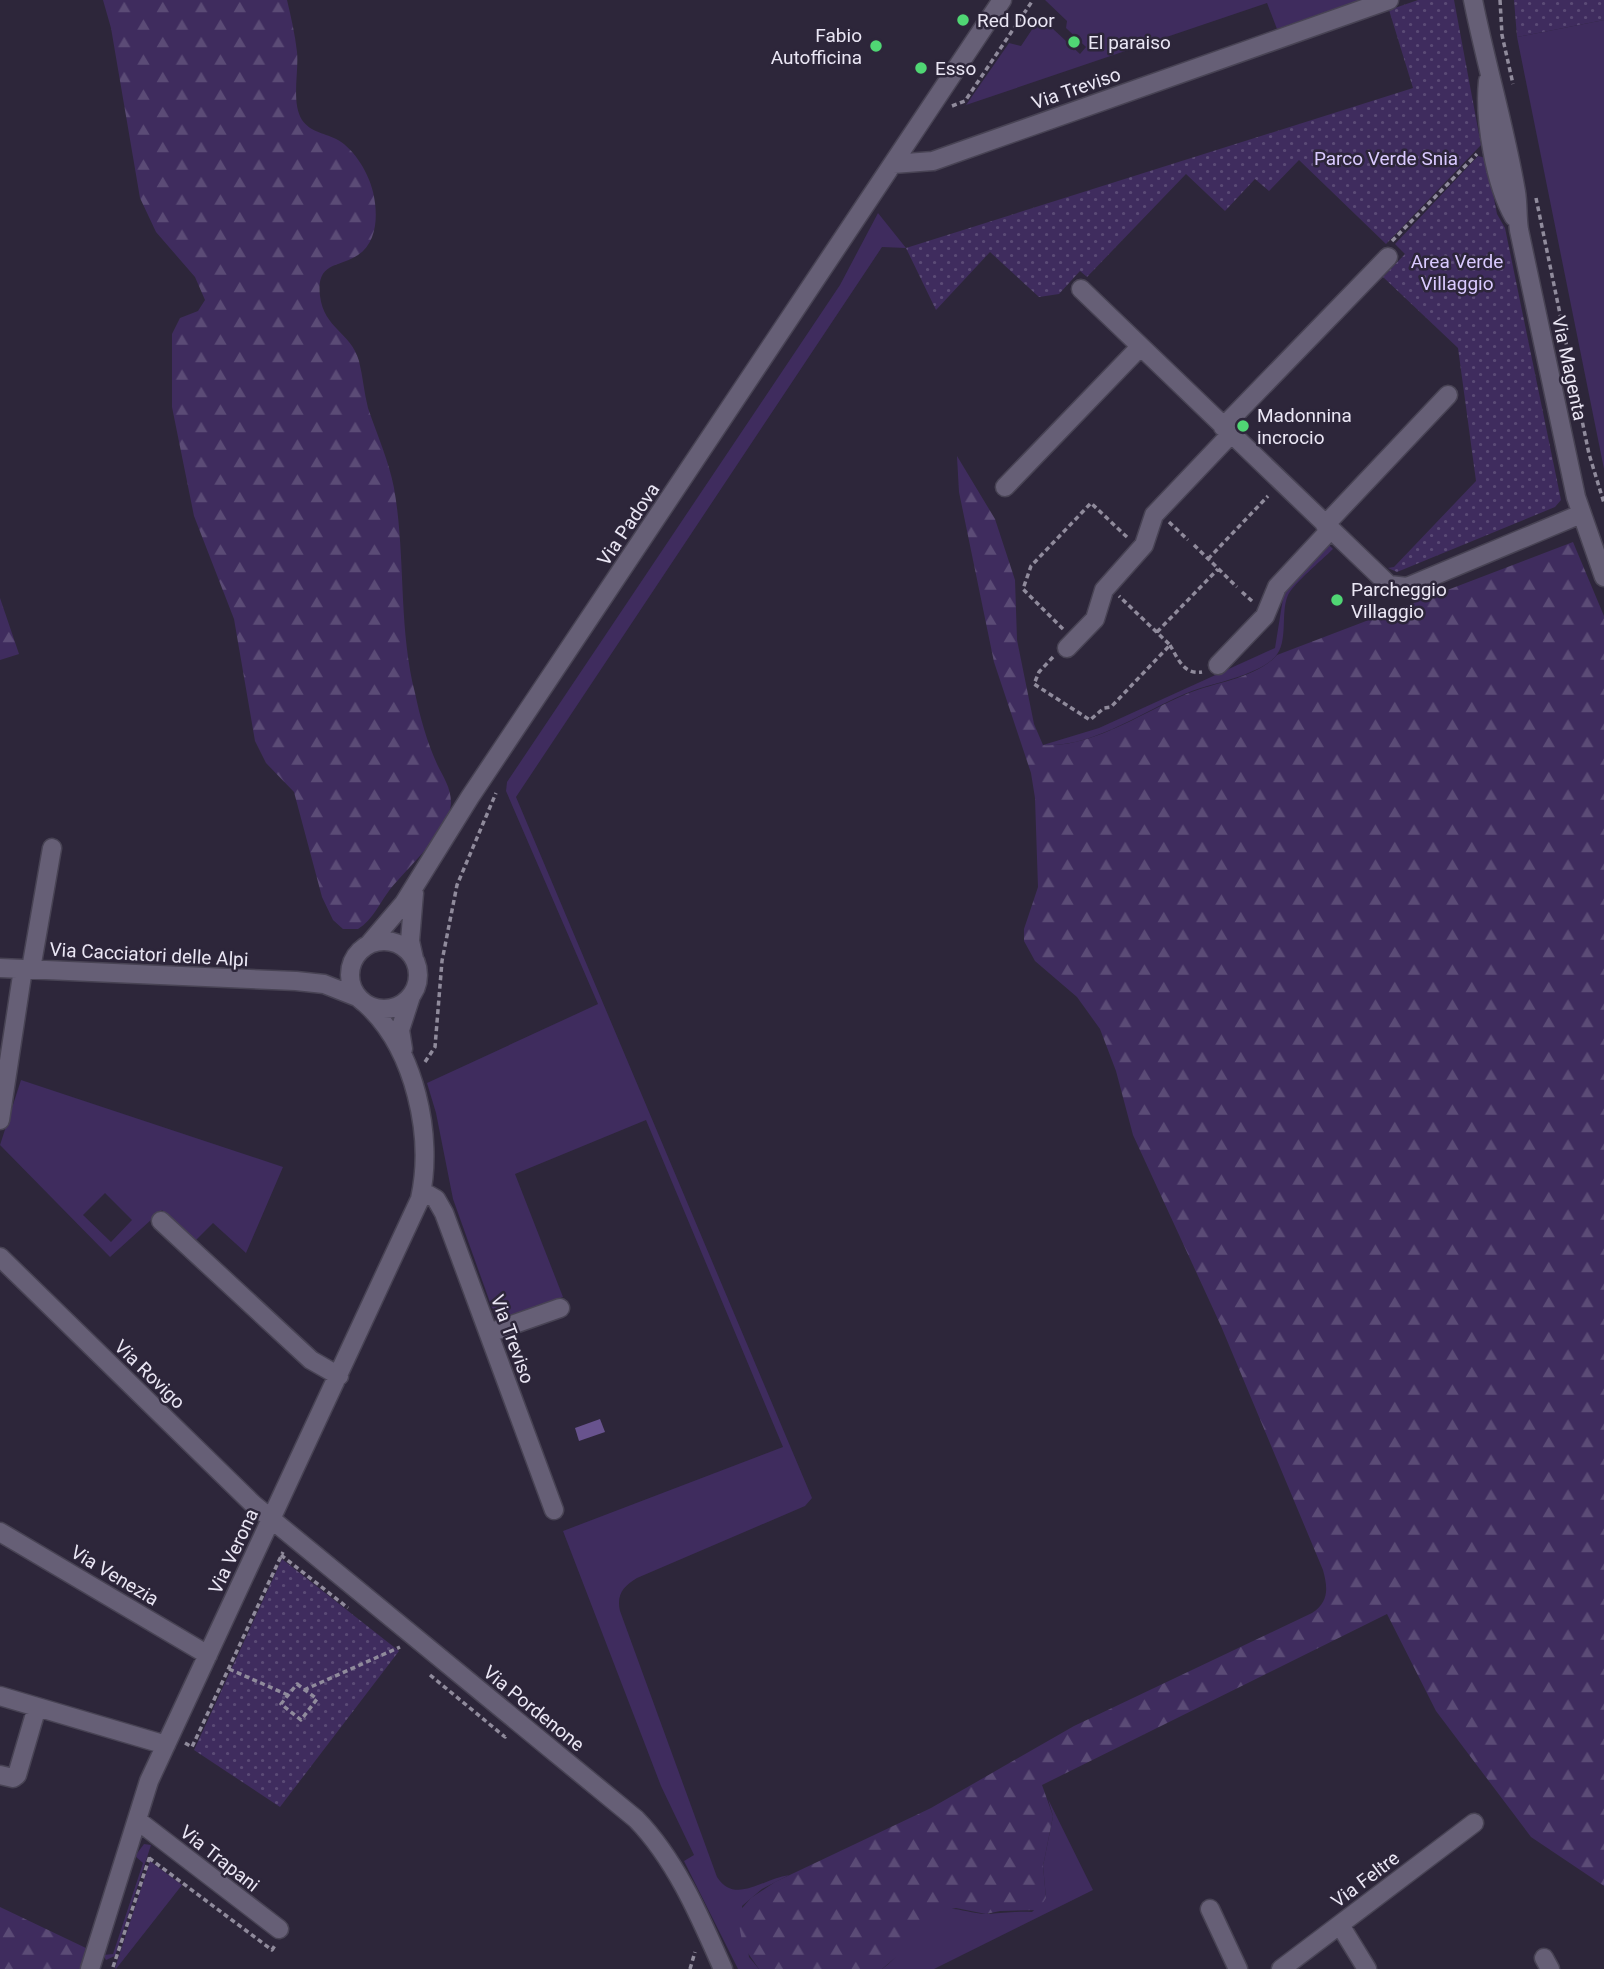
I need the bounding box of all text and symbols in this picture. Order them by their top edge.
place label: Red Door [977,9,1055,32]
marker: Red Door [955,12,971,28]
place label: Fabio Autofficina [771,24,862,69]
place label: El paraiso [1088,31,1171,54]
marker: El paraiso [1066,34,1082,50]
marker: Fabio Autofficina [868,38,884,54]
place label: Esso [935,57,976,80]
marker: Esso [913,60,929,76]
street label: Via Treviso [1029,63,1124,114]
park label: Parco Verde Snia [1314,147,1458,170]
park label: Area Verde Villaggio [1411,250,1503,295]
street label: Via Magenta [1547,314,1592,423]
place label: Madonnina incrocio [1257,404,1352,449]
marker: Madonnina incrocio [1235,418,1251,434]
street label: Via Padova [592,479,664,570]
place label: Parcheggio Villaggio [1351,578,1447,623]
marker: Parcheggio Villaggio [1329,592,1345,608]
street label: Via Cacciatori delle Alpi [49,938,249,971]
street label: Via Treviso [486,1292,539,1387]
street label: Via Rovigo [109,1335,190,1414]
street label: Via Verona [204,1505,263,1598]
street label: Via Venezia [67,1540,163,1611]
street label: Via Pordenone [478,1661,589,1756]
street label: Via Trapani [175,1820,264,1897]
street label: Via Feltre [1327,1846,1404,1912]

